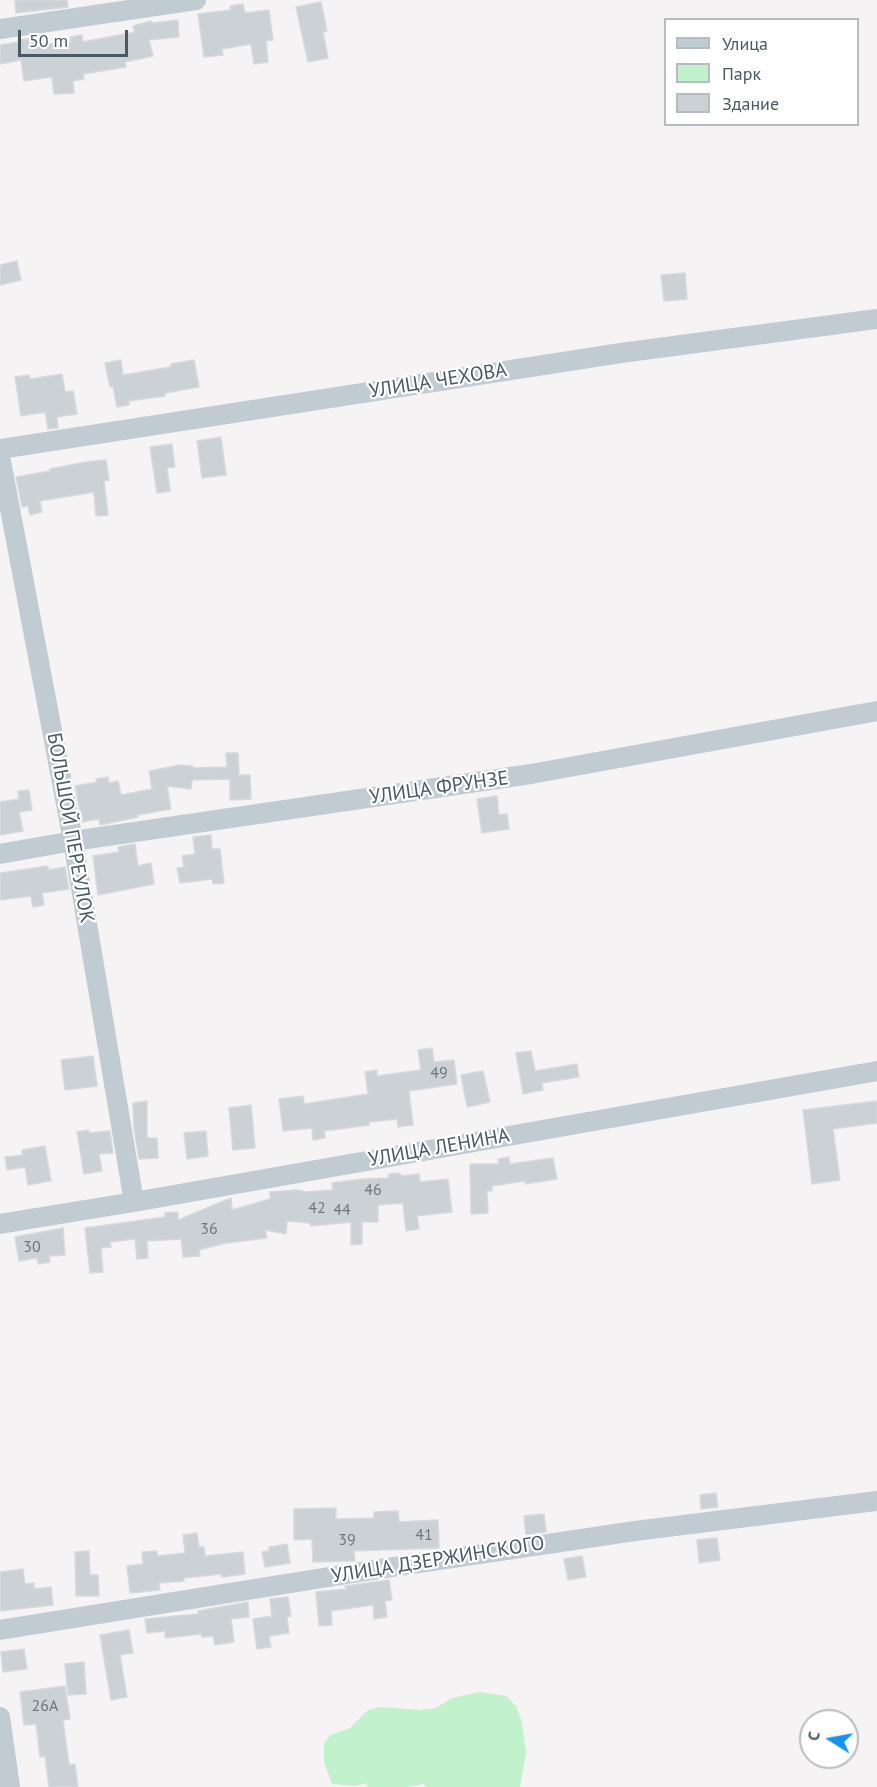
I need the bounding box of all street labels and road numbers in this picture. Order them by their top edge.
street label: УЛИЦА ЧЕХОВА [367,358,509,404]
street label: БОЛЬШОЙ ПЕРЕУЛОК [41,731,99,925]
street label: УЛИЦА ФРУНЗЕ [368,766,510,810]
street label: УЛИЦА ЛЕНИНА [367,1124,511,1172]
street label: УЛИЦА ДЗЕРЖИНСКОГО [330,1531,546,1589]

